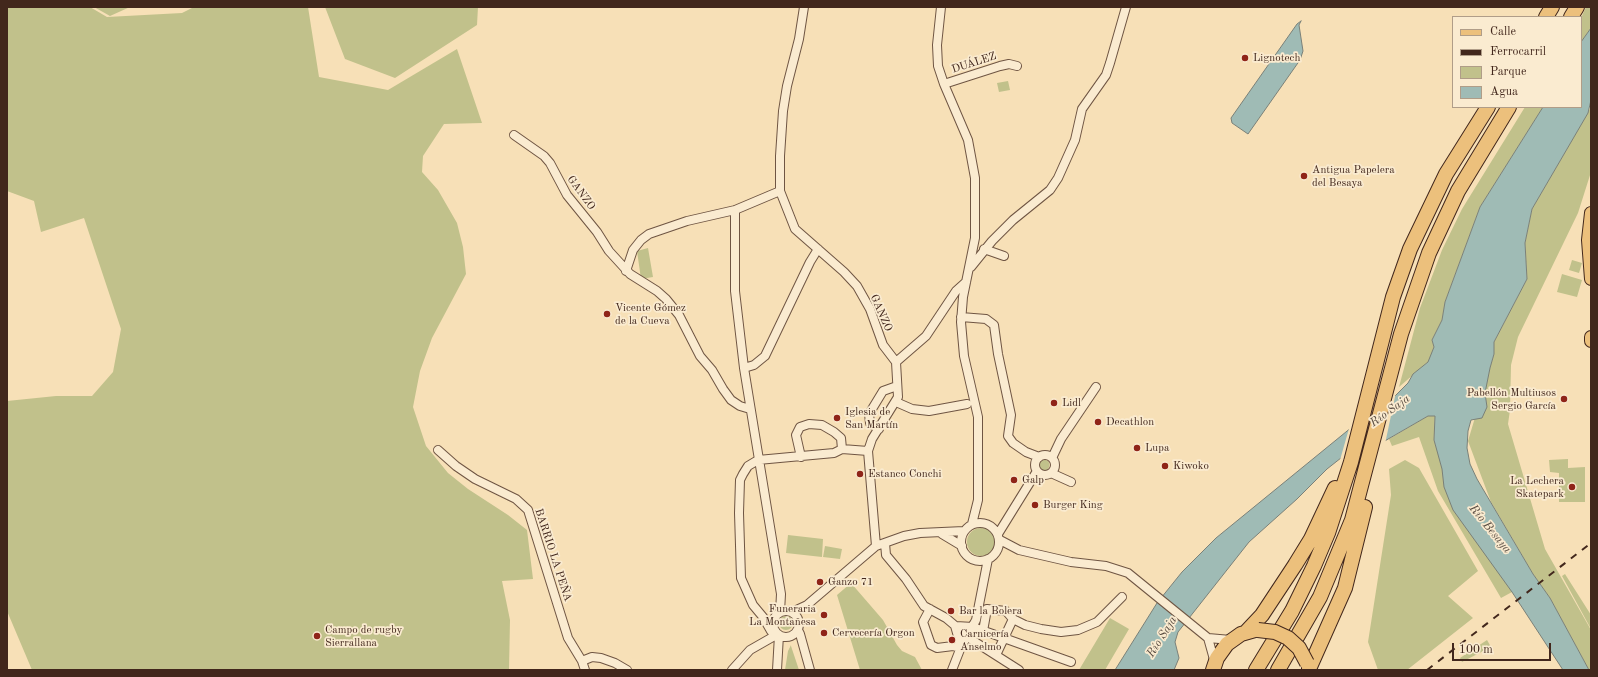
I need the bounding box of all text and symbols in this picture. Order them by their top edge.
legend [1452,16,1582,108]
text: Calle [1490,26,1516,38]
text: Ferrocarril [1490,46,1546,58]
street label: DUÁLEZ [950,50,998,76]
place label: Lignotech [1253,51,1300,65]
marker: Lignotech [1240,53,1250,63]
text: Parque [1490,66,1526,78]
text: Agua [1490,86,1518,98]
place label: Antigua Papelera del Besaya [1312,163,1395,189]
marker: Antigua Papelera del Besaya [1299,171,1309,181]
street label: GANZO [564,173,598,213]
street label: GANZO [867,292,895,334]
place label: Vicente Gómez de la Cueva [615,301,686,327]
marker: Vicente Gómez de la Cueva [602,309,612,319]
place label: Pabellón Multiusos Sergio García [1467,386,1556,412]
water label: Río Saja [1367,392,1413,430]
marker: Pabellón Multiusos Sergio García [1559,394,1569,404]
place label: Lidl [1062,396,1081,410]
marker: Lidl [1049,398,1059,408]
place label: Iglesia de San Martín [845,405,898,431]
marker: Iglesia de San Martín [832,413,842,423]
place label: Decathlon [1106,415,1154,429]
marker: Decathlon [1093,417,1103,427]
place label: Lupa [1145,441,1169,455]
marker: Lupa [1132,443,1142,453]
place label: Kiwoko [1173,459,1209,473]
marker: Kiwoko [1160,461,1170,471]
place label: Estanco Conchi [868,467,941,481]
marker: Estanco Conchi [855,469,865,479]
place label: Galp [1022,473,1044,487]
place label: La Lechera Skatepark [1510,474,1564,500]
marker: Galp [1009,475,1019,485]
marker: La Lechera Skatepark [1567,482,1577,492]
place label: Burger King [1043,498,1103,512]
marker: Burger King [1030,500,1040,510]
water label: Río Besaya [1466,502,1514,556]
street label: BARRIO LA PEÑA [532,507,574,603]
place label: Ganzo 71 [828,575,873,589]
marker: Ganzo 71 [815,577,825,587]
place label: Funeraria La Montañesa [749,602,816,628]
place label: Bar la Bolera [959,604,1022,618]
marker: Bar la Bolera [946,606,956,616]
marker: Funeraria La Montañesa [819,610,829,620]
water label: Río Saja [1144,614,1180,660]
place label: Campo de rugby Sierrallana [325,623,402,649]
place label: Cervecería Orgon [832,626,915,640]
place label: Carnicería Anselmo [960,627,1009,653]
marker: Cervecería Orgon [819,628,829,638]
marker: Campo de rugby Sierrallana [312,631,322,641]
marker: Carnicería Anselmo [947,635,957,645]
scale bar [1454,635,1553,661]
text: 100 m [1459,644,1493,656]

